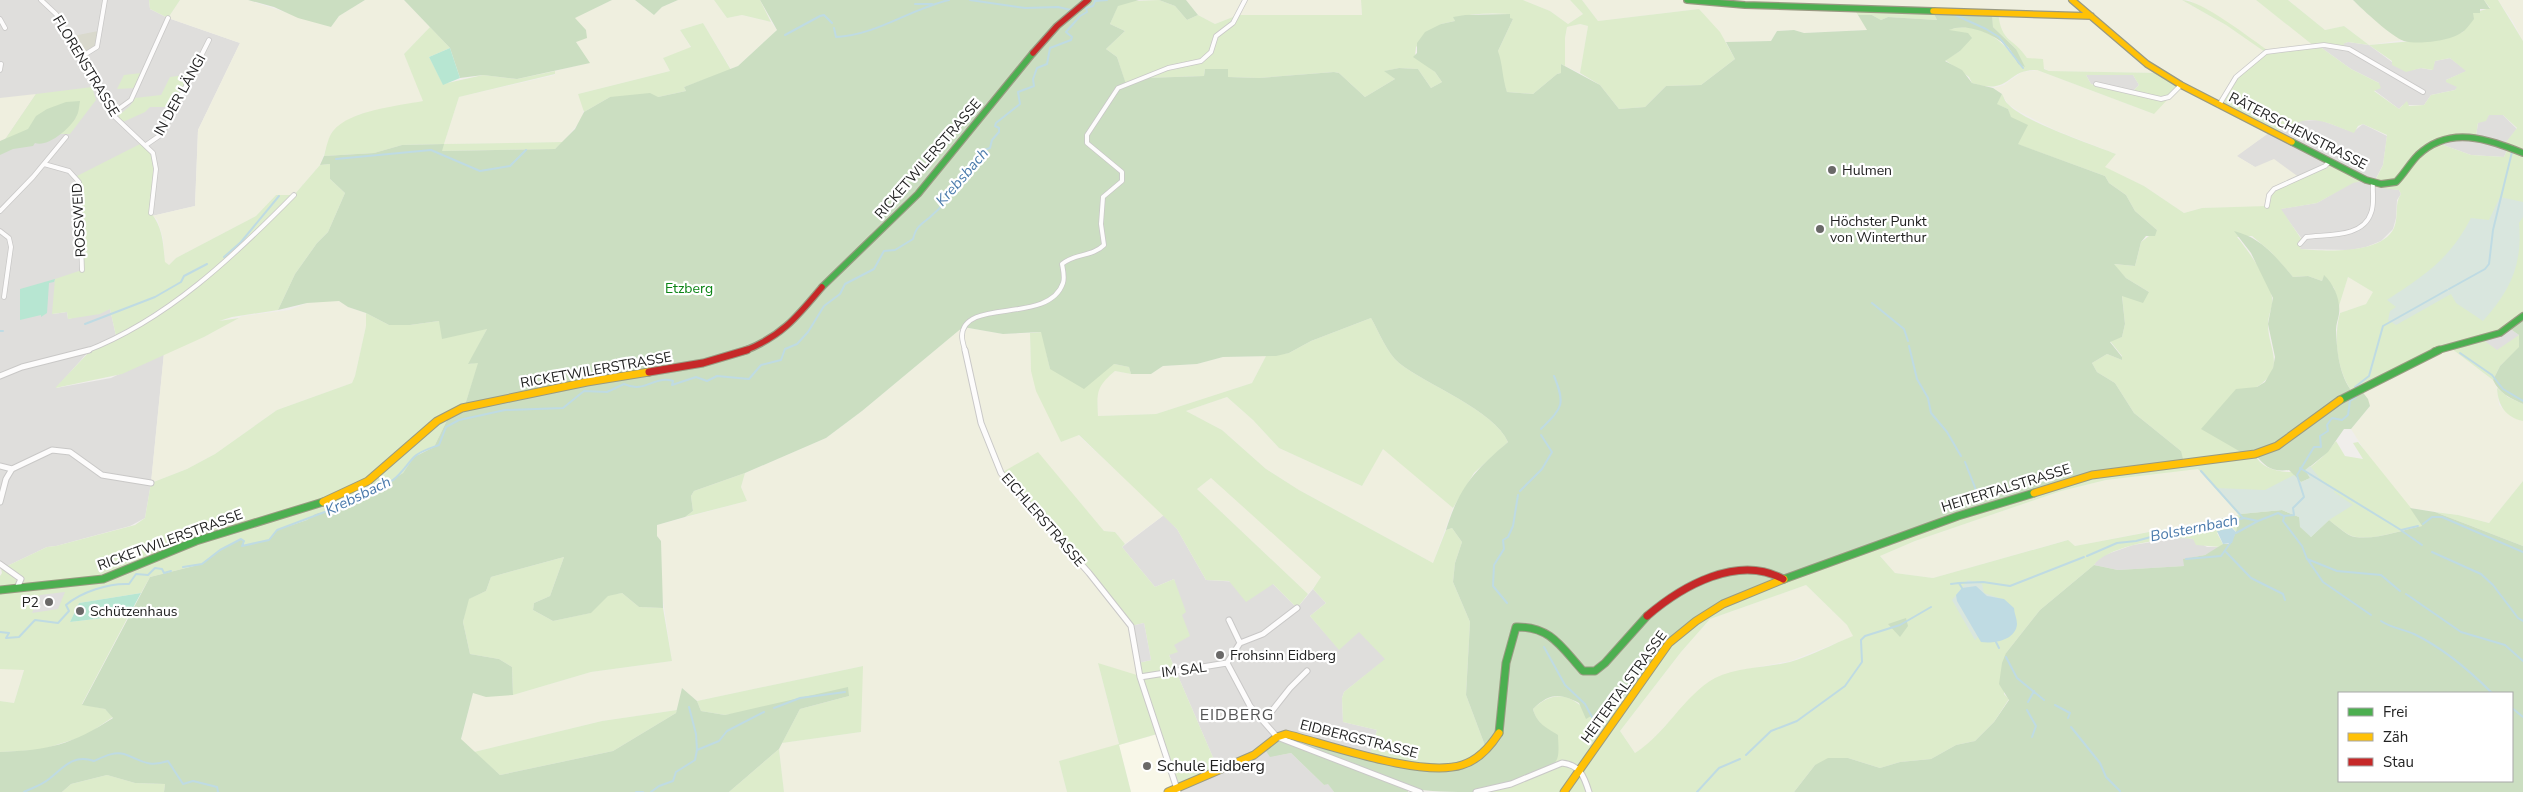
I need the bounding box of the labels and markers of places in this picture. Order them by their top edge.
place label: Hulmen [1842,161,1892,180]
marker: Hulmen [1826,164,1838,176]
place label: Höchster Punkt von Winterthur [1830,212,1927,247]
marker: Höchster Punkt von Winterthur [1814,223,1826,235]
place label: P2 [22,593,39,612]
marker: P2 [43,596,55,608]
place label: Schützenhaus [90,602,178,621]
marker: Schützenhaus [74,605,86,617]
place label: Frohsinn Eidberg [1230,646,1336,665]
marker: Frohsinn Eidberg [1214,649,1226,661]
place label: Schule Eidberg [1157,755,1265,777]
marker: Schule Eidberg [1141,760,1153,772]

